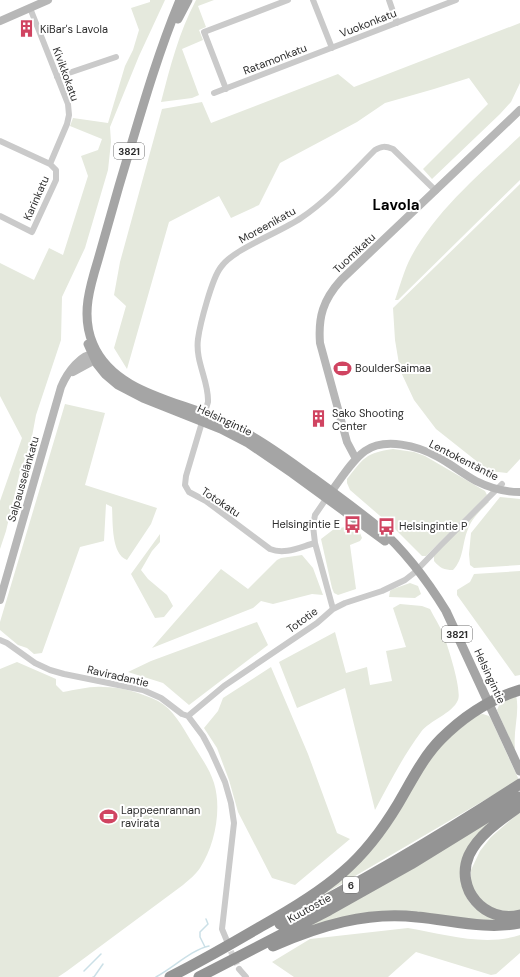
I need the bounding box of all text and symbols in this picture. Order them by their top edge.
street label: Vuokonkatu [337,6,399,40]
building icon: KiBar's Lavola [17,19,37,39]
place label: KiBar's Lavola [40,22,108,36]
street label: Ratamonkatu [241,40,309,78]
street label: Kivikkokatu [50,45,82,103]
road number: 3821 [114,143,144,159]
street label: Karinkatu [20,174,52,222]
district label: Lavola [372,195,420,215]
street label: Moreenikatu [236,204,298,246]
street label: Tuomikatu [330,230,378,276]
sports icon: BoulderSaimaa [332,358,352,378]
place label: BoulderSaimaa [355,361,431,375]
street label: Helsingintie [195,401,255,439]
place label: Sako Shooting Center [332,406,404,433]
building icon: Sako Shooting Center [309,409,329,429]
street label: Salpausselänkatu [4,435,42,523]
street label: Lentokentäntie [427,436,501,484]
street label: Totokatu [199,484,243,520]
bus stop icon: Helsingintie E [343,514,363,534]
bus stop icon: Helsingintie P [376,516,396,536]
place label: Helsingintie E [272,517,340,531]
place label: Helsingintie P [399,519,467,533]
street label: Tototie [284,604,320,636]
road number: 3821 [442,626,472,642]
street label: Helsingintie [471,646,509,706]
street label: Raviradantie [86,662,150,690]
place label: Lappeenrannan ravirata [121,803,200,830]
sports icon: Lappeenrannan ravirata [98,806,118,826]
road number: 6 [343,877,359,893]
street label: Kuutostie [285,890,333,926]

